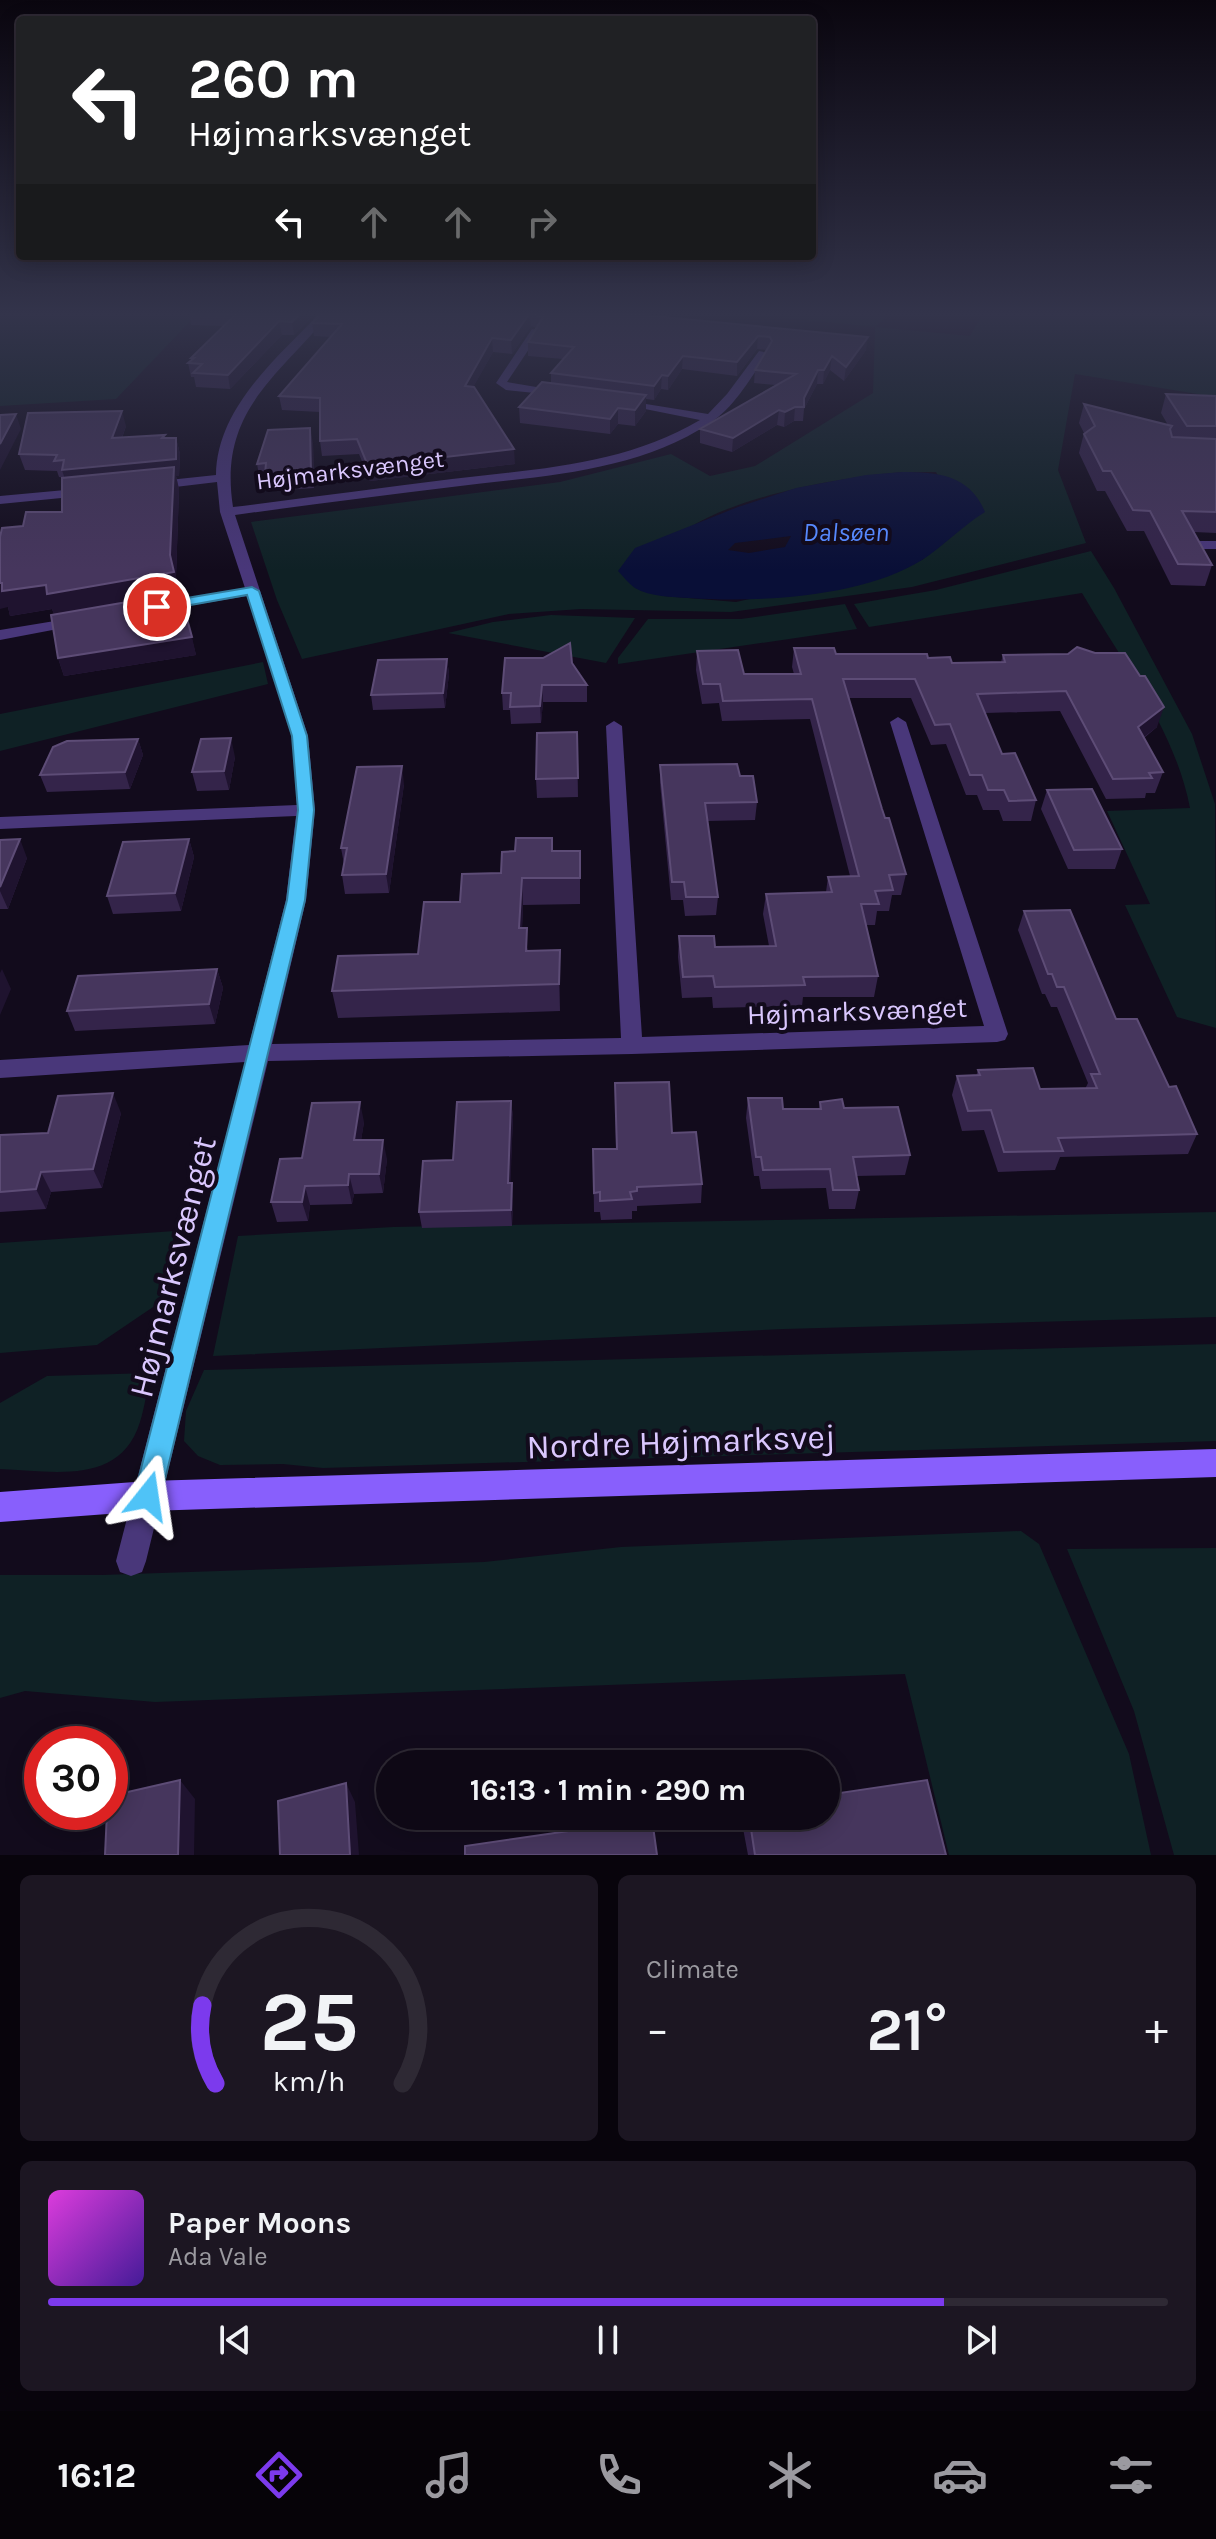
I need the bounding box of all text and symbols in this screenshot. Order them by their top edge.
text: 260 m [188,46,359,111]
icon: left [56,48,160,152]
text: Højmarksvænget [188,113,471,155]
icon: left [268,200,312,244]
icon: ahead [352,200,396,244]
icon: ahead [436,200,480,244]
icon: right [520,200,564,244]
street label: Højmarksvænget [255,445,445,495]
water label: Dalsøen [803,517,889,548]
pin [123,573,191,641]
icon: arrive [135,585,179,629]
street label: Højmarksvænget [746,991,968,1031]
street label: Højmarksvænget [121,1132,225,1402]
street label: Nordre Højmarksvej [526,1417,836,1467]
position arrow [106,1454,190,1538]
speed limit sign: 30 [24,1726,128,1830]
text: 16:13 · 1 min · 290 m [470,1772,746,1808]
text: Climate [646,1954,739,1985]
text: 25 [260,1974,358,2071]
text: 21° [867,1995,948,2065]
text: − [646,2004,669,2055]
text: + [1145,2004,1168,2055]
text: km/h [273,2065,345,2098]
text: Paper Moons [168,2205,351,2241]
text: Ada Vale [168,2241,268,2272]
icon: previous [213,2318,257,2362]
icon: pause [586,2318,630,2362]
icon: next [959,2318,1003,2362]
icon: directions [251,2447,307,2503]
icon: music [421,2447,477,2503]
icon: phone [591,2447,647,2503]
icon: climate [762,2447,818,2503]
icon: car [932,2447,988,2503]
icon: filters [1103,2447,1159,2503]
text: 16:12 [57,2454,136,2496]

